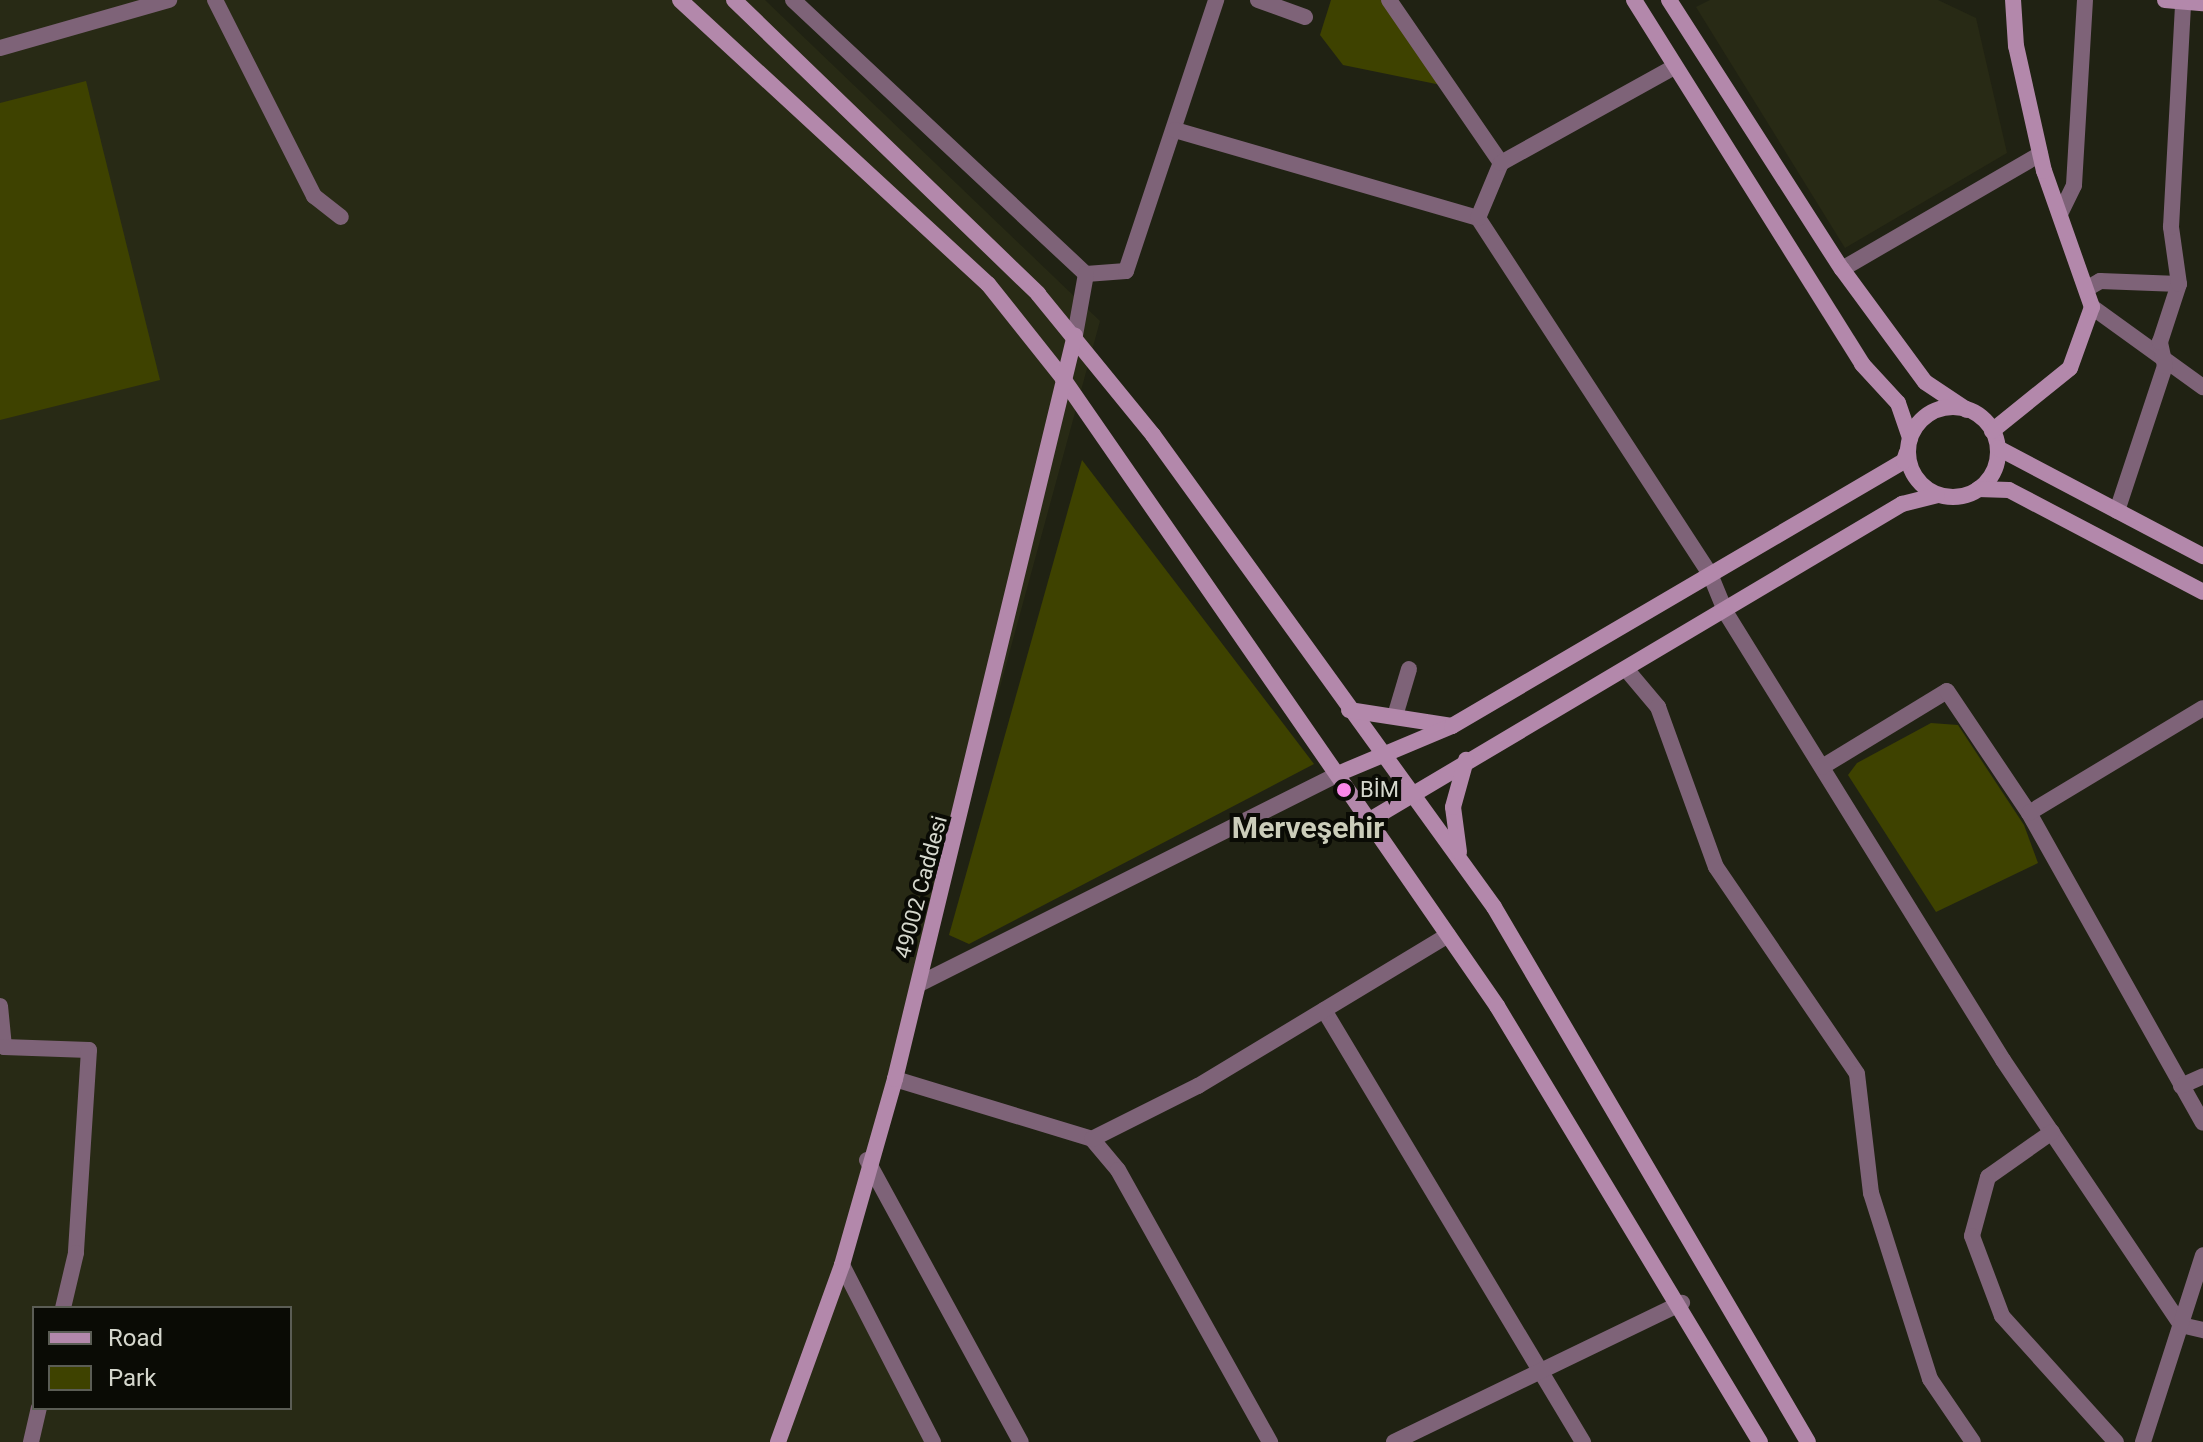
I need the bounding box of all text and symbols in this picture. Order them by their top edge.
place label: BİM [1360,777,1399,803]
marker: BİM [1335,781,1353,799]
district label: Merveşehir [1232,810,1384,846]
street label: 49002 Caddesi [889,813,953,961]
legend [32,1306,292,1410]
text: Road [108,1324,163,1352]
text: Park [108,1364,156,1392]

